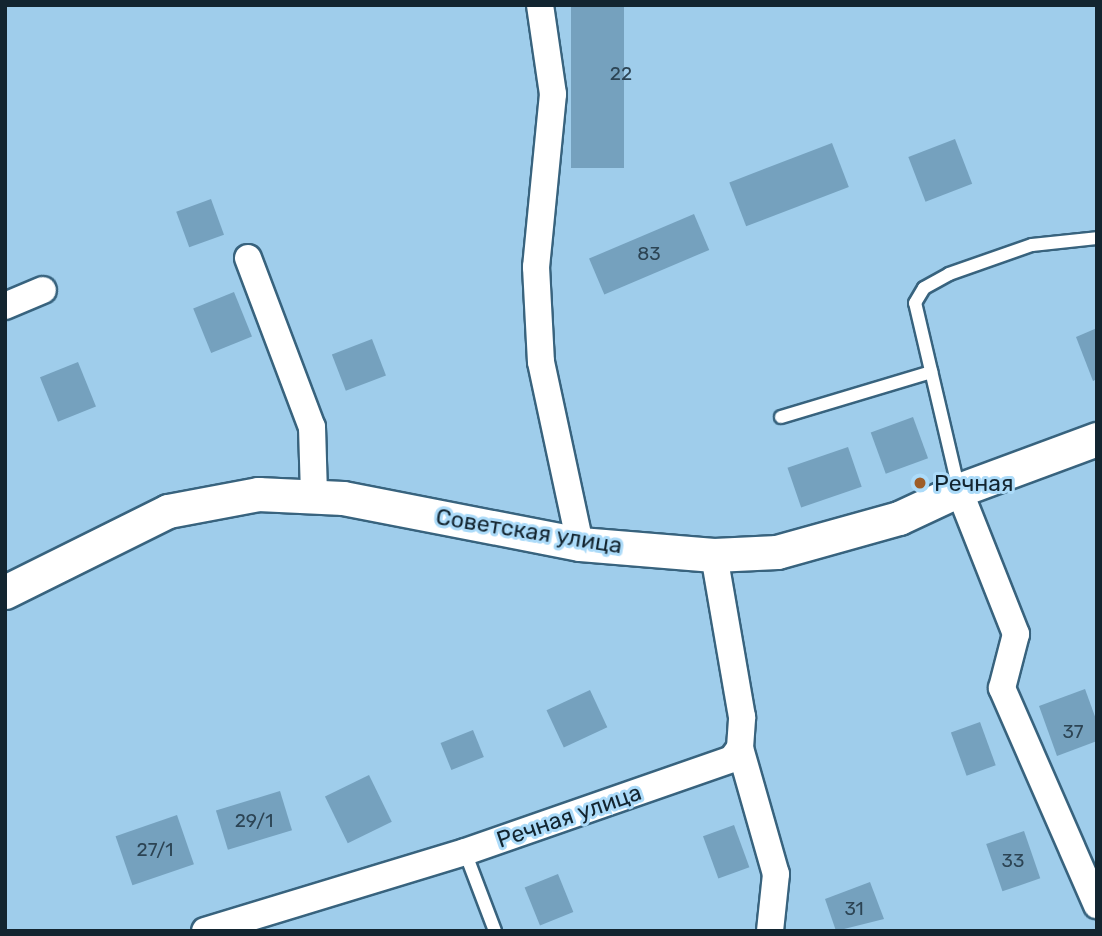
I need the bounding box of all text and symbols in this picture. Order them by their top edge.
house number: 22 [610,63,632,85]
house number: 83 [637,243,661,265]
place label: Речная [934,469,1014,497]
marker: Речная [912,475,928,491]
street label: Советская улица [434,503,624,559]
house number: 37 [1062,721,1084,743]
street label: Речная улица [493,778,645,854]
house number: 29/1 [235,810,273,832]
house number: 27/1 [137,839,173,861]
house number: 33 [1002,850,1024,872]
house number: 31 [844,898,864,920]

